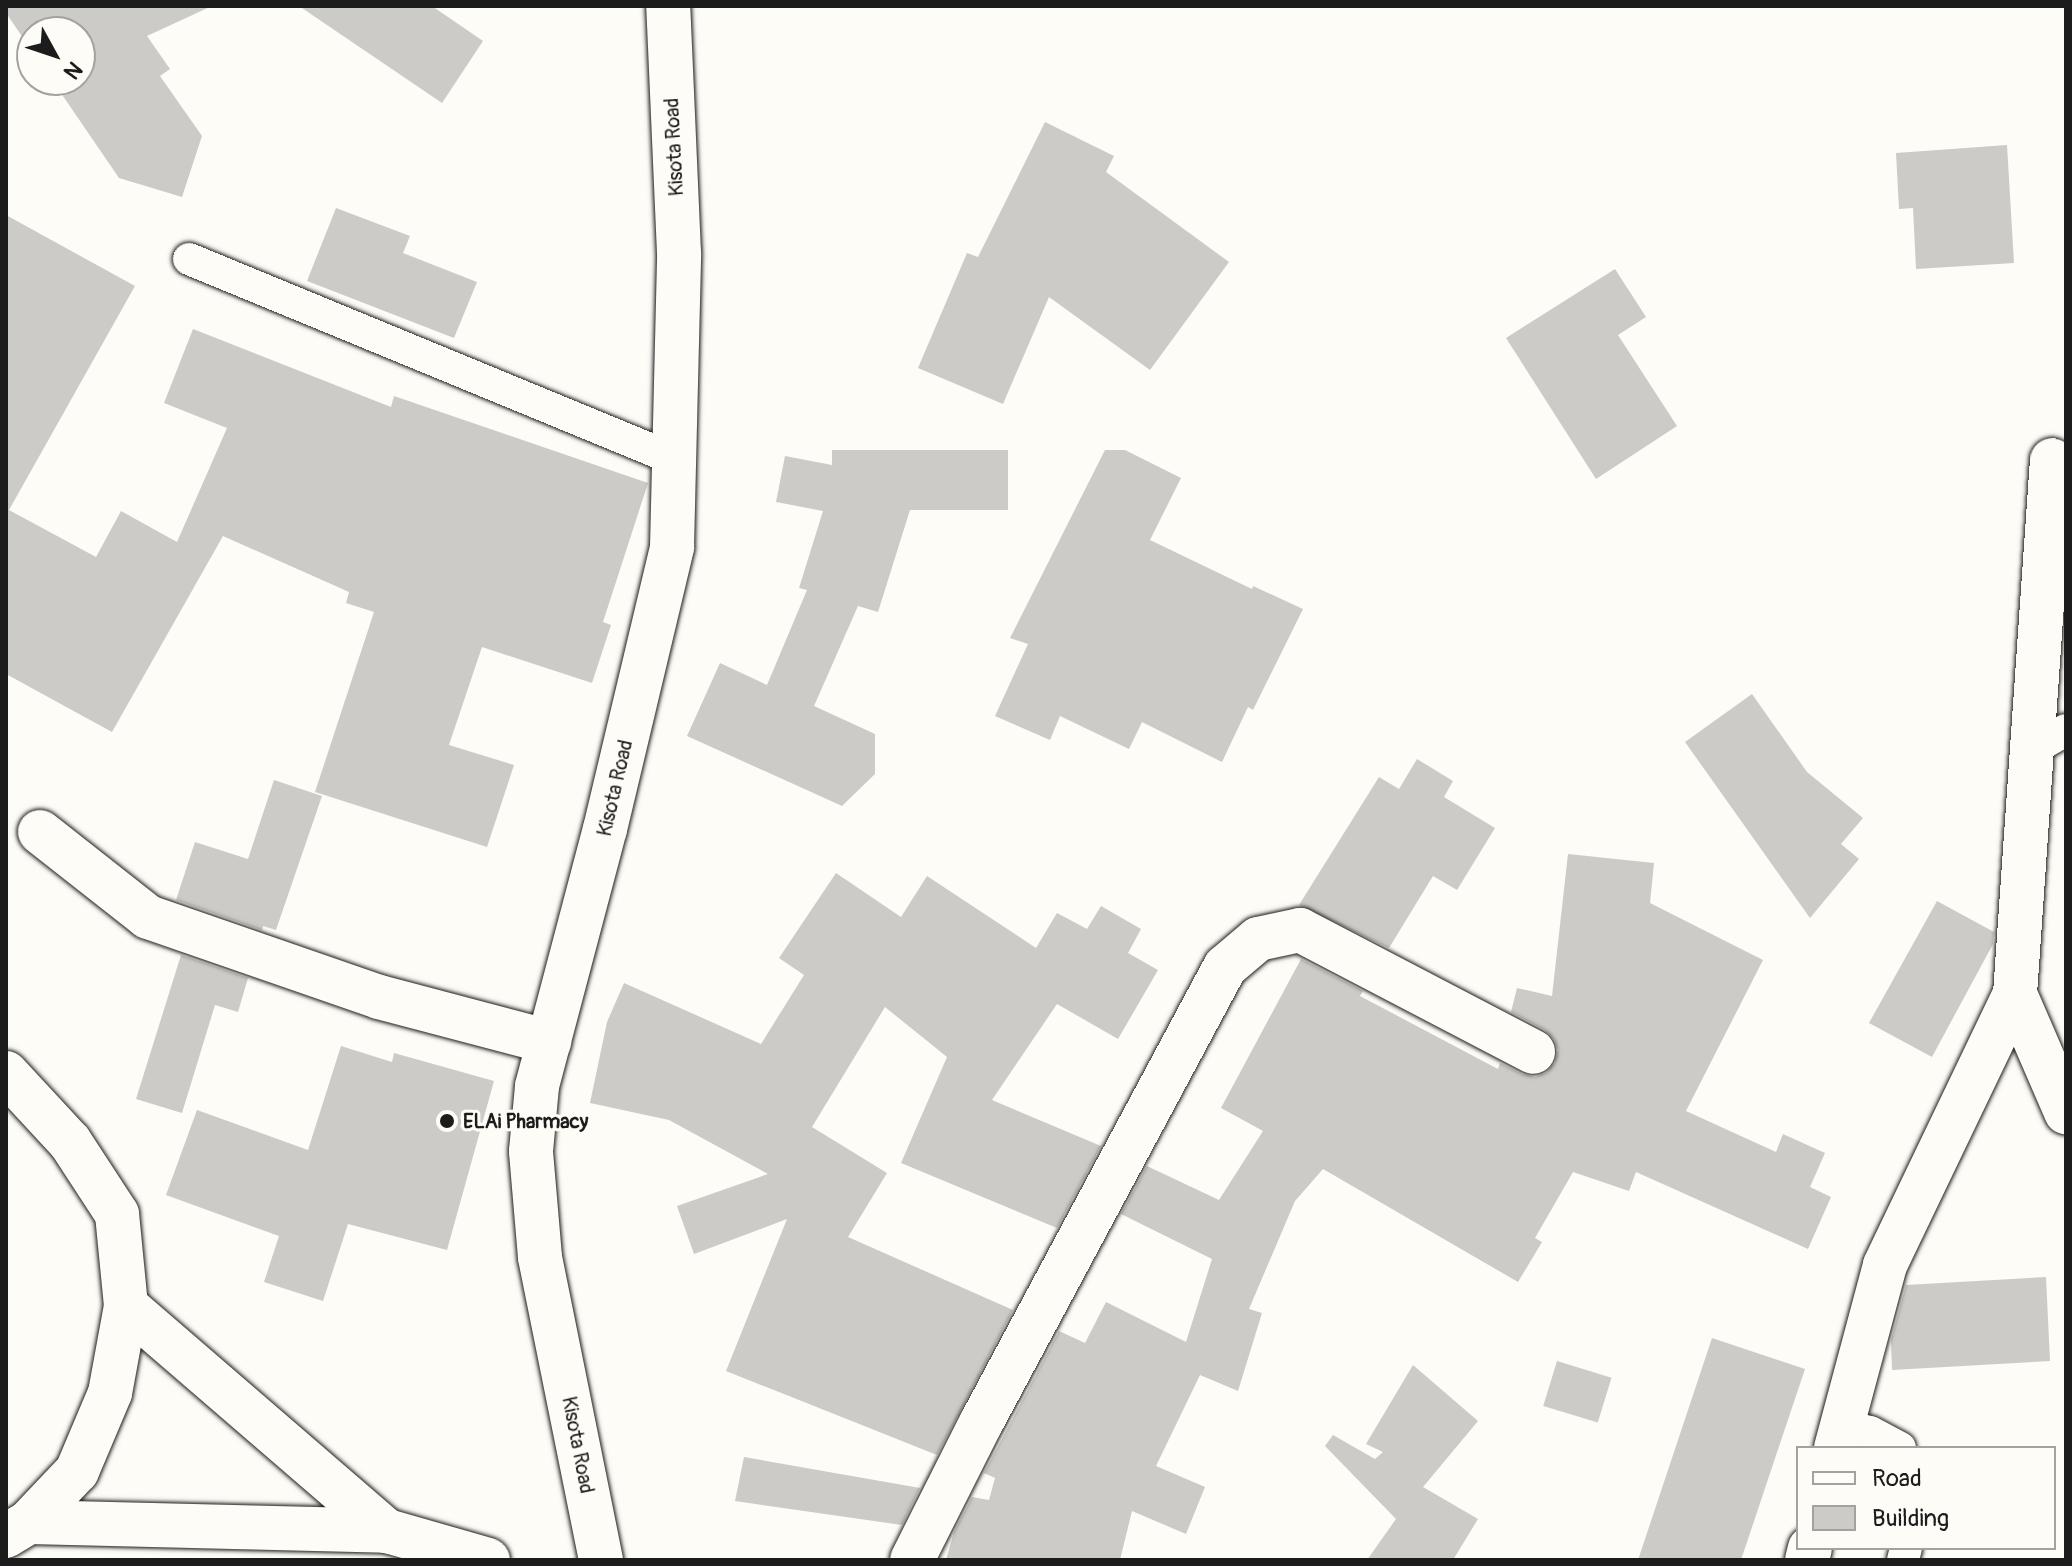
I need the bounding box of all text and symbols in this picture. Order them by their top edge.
north arrow [16,16,96,96]
text: N [57,55,88,85]
street label: Kisota Road [659,97,689,197]
street label: Kisota Road [592,737,638,839]
place label: ELAi Pharmacy [463,1109,588,1133]
marker: ELAi Pharmacy [438,1112,456,1130]
street label: Kisota Road [557,1394,599,1496]
legend [1796,1446,2056,1550]
text: Road [1872,1464,1922,1493]
text: Building [1872,1504,1949,1533]

